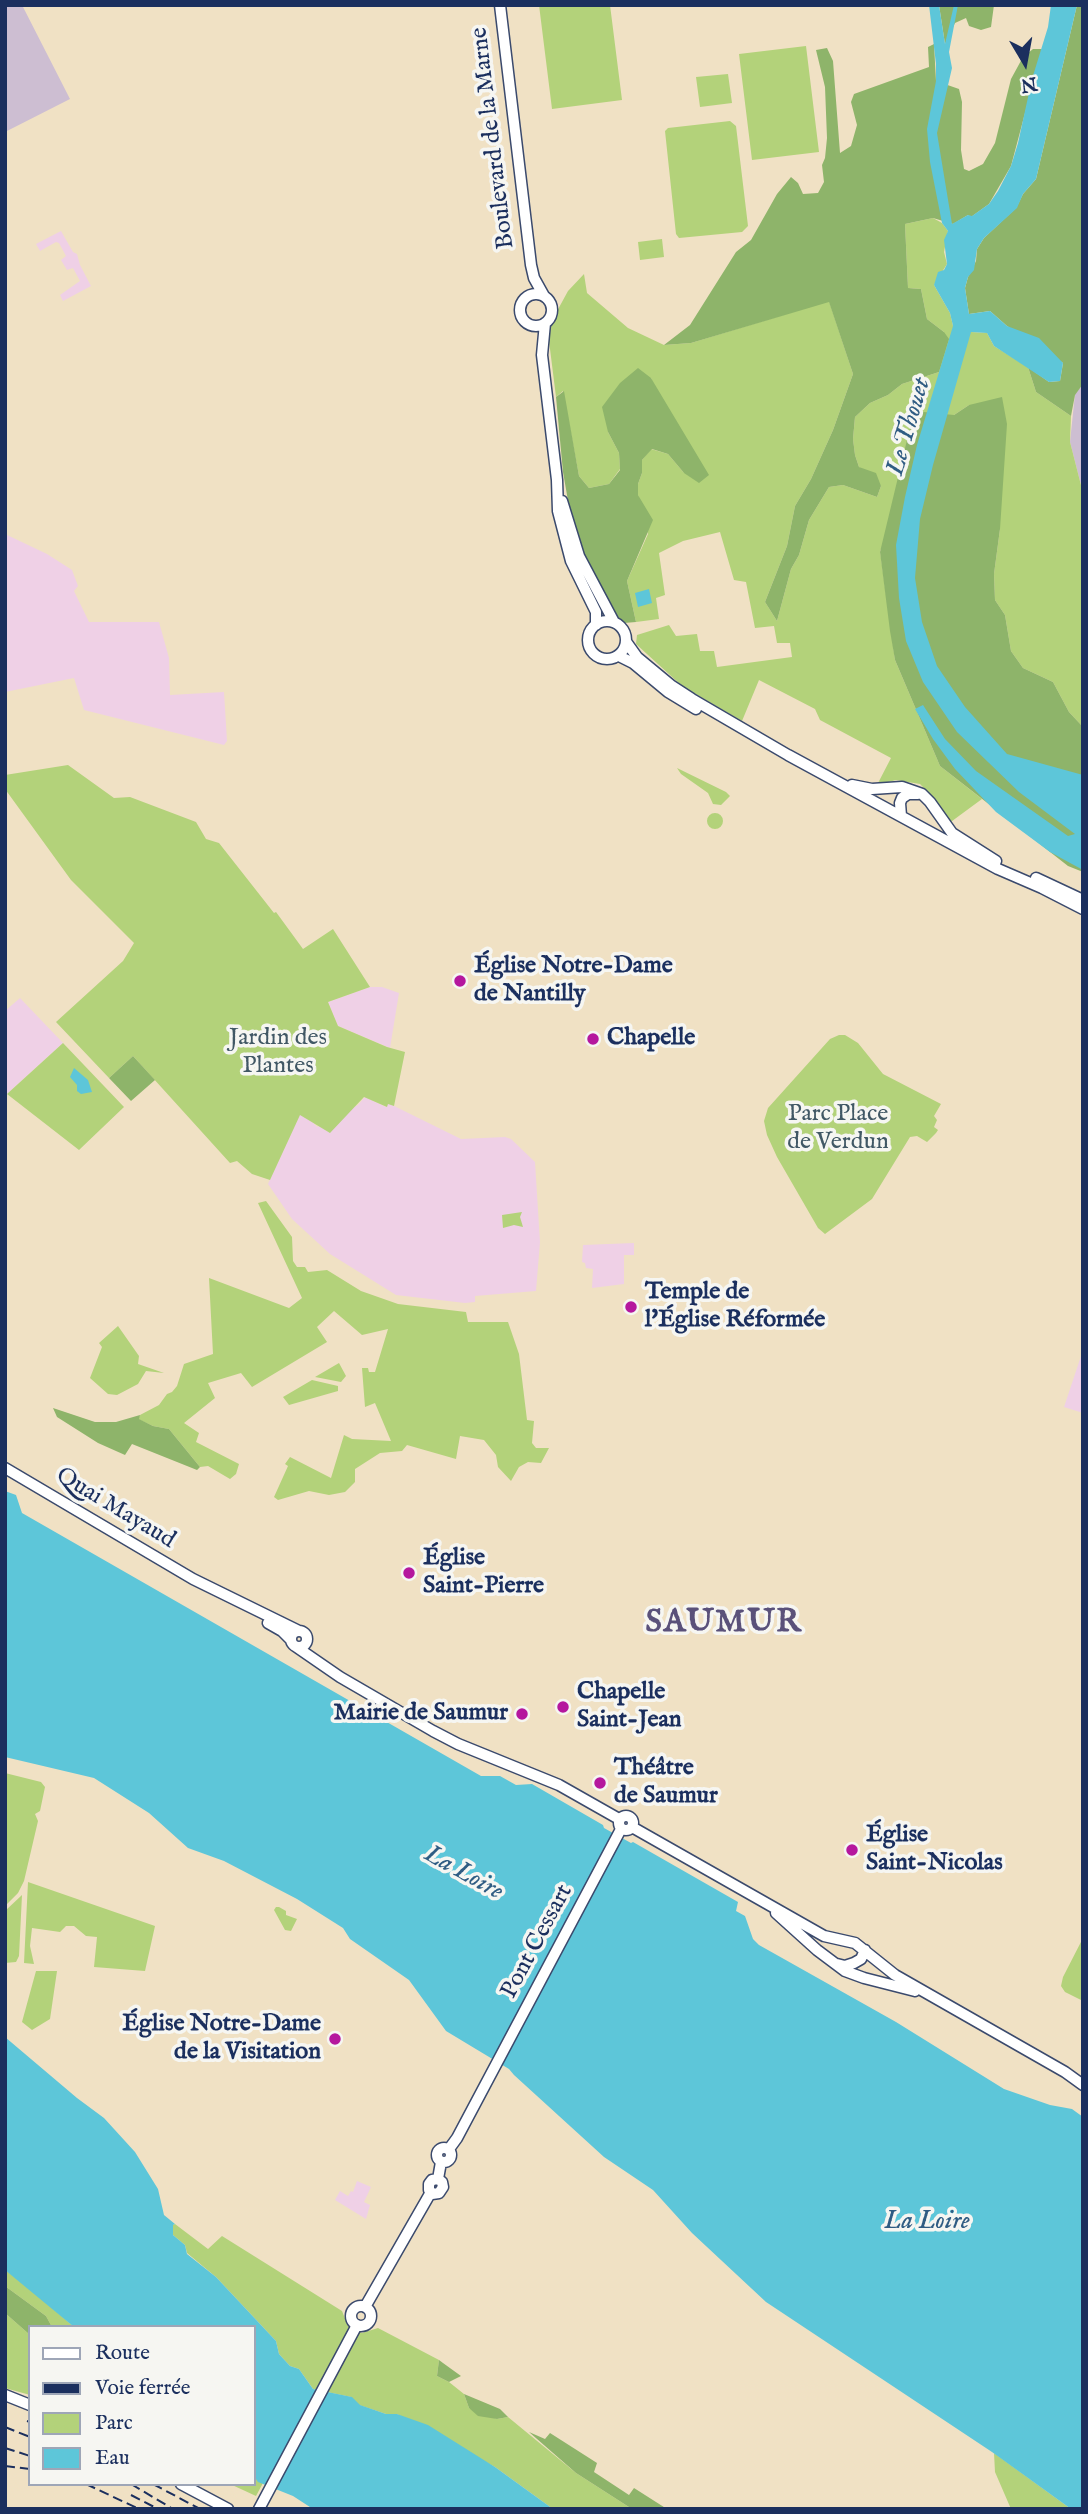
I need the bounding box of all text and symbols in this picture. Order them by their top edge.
street label: Boulevard de la Marne [466,25,522,251]
north arrow [990,28,1060,98]
text: N [1018,70,1039,97]
water label: Le Thouet [881,374,939,480]
place label: Église Notre-Dame de Nantilly [474,953,673,1009]
marker: Église Notre-Dame de Nantilly [452,973,468,989]
park label: Jardin des Plantes [229,1025,327,1081]
place label: Chapelle [607,1025,695,1053]
marker: Chapelle [585,1031,601,1047]
park label: Parc Place de Verdun [787,1101,889,1157]
place label: Temple de l'Église Réformée [645,1279,825,1335]
marker: Temple de l'Église Réformée [623,1299,639,1315]
street label: Quai Mayaud [50,1462,180,1556]
place label: Église Saint-Pierre [423,1545,544,1601]
marker: Église Saint-Pierre [401,1565,417,1581]
district label: SAUMUR [646,1605,802,1643]
place label: Chapelle Saint-Jean [577,1679,682,1735]
marker: Chapelle Saint-Jean [555,1699,571,1715]
place label: Mairie de Saumur [333,1700,508,1728]
marker: Mairie de Saumur [514,1706,530,1722]
place label: Théâtre de Saumur [614,1755,718,1811]
marker: Théâtre de Saumur [592,1775,608,1791]
place label: Église Saint-Nicolas [866,1822,1003,1878]
water label: La Loire [418,1840,508,1908]
marker: Église Saint-Nicolas [844,1842,860,1858]
street label: Pont Cessart [496,1880,580,2004]
place label: Église Notre-Dame de la Visitation [122,2011,321,2067]
marker: Église Notre-Dame de la Visitation [327,2031,343,2047]
water label: La Loire [884,2207,970,2239]
legend [28,2325,256,2486]
text: Route [95,2340,150,2367]
text: Voie ferrée [95,2375,191,2402]
text: Parc [95,2410,133,2437]
text: Eau [95,2445,130,2472]

